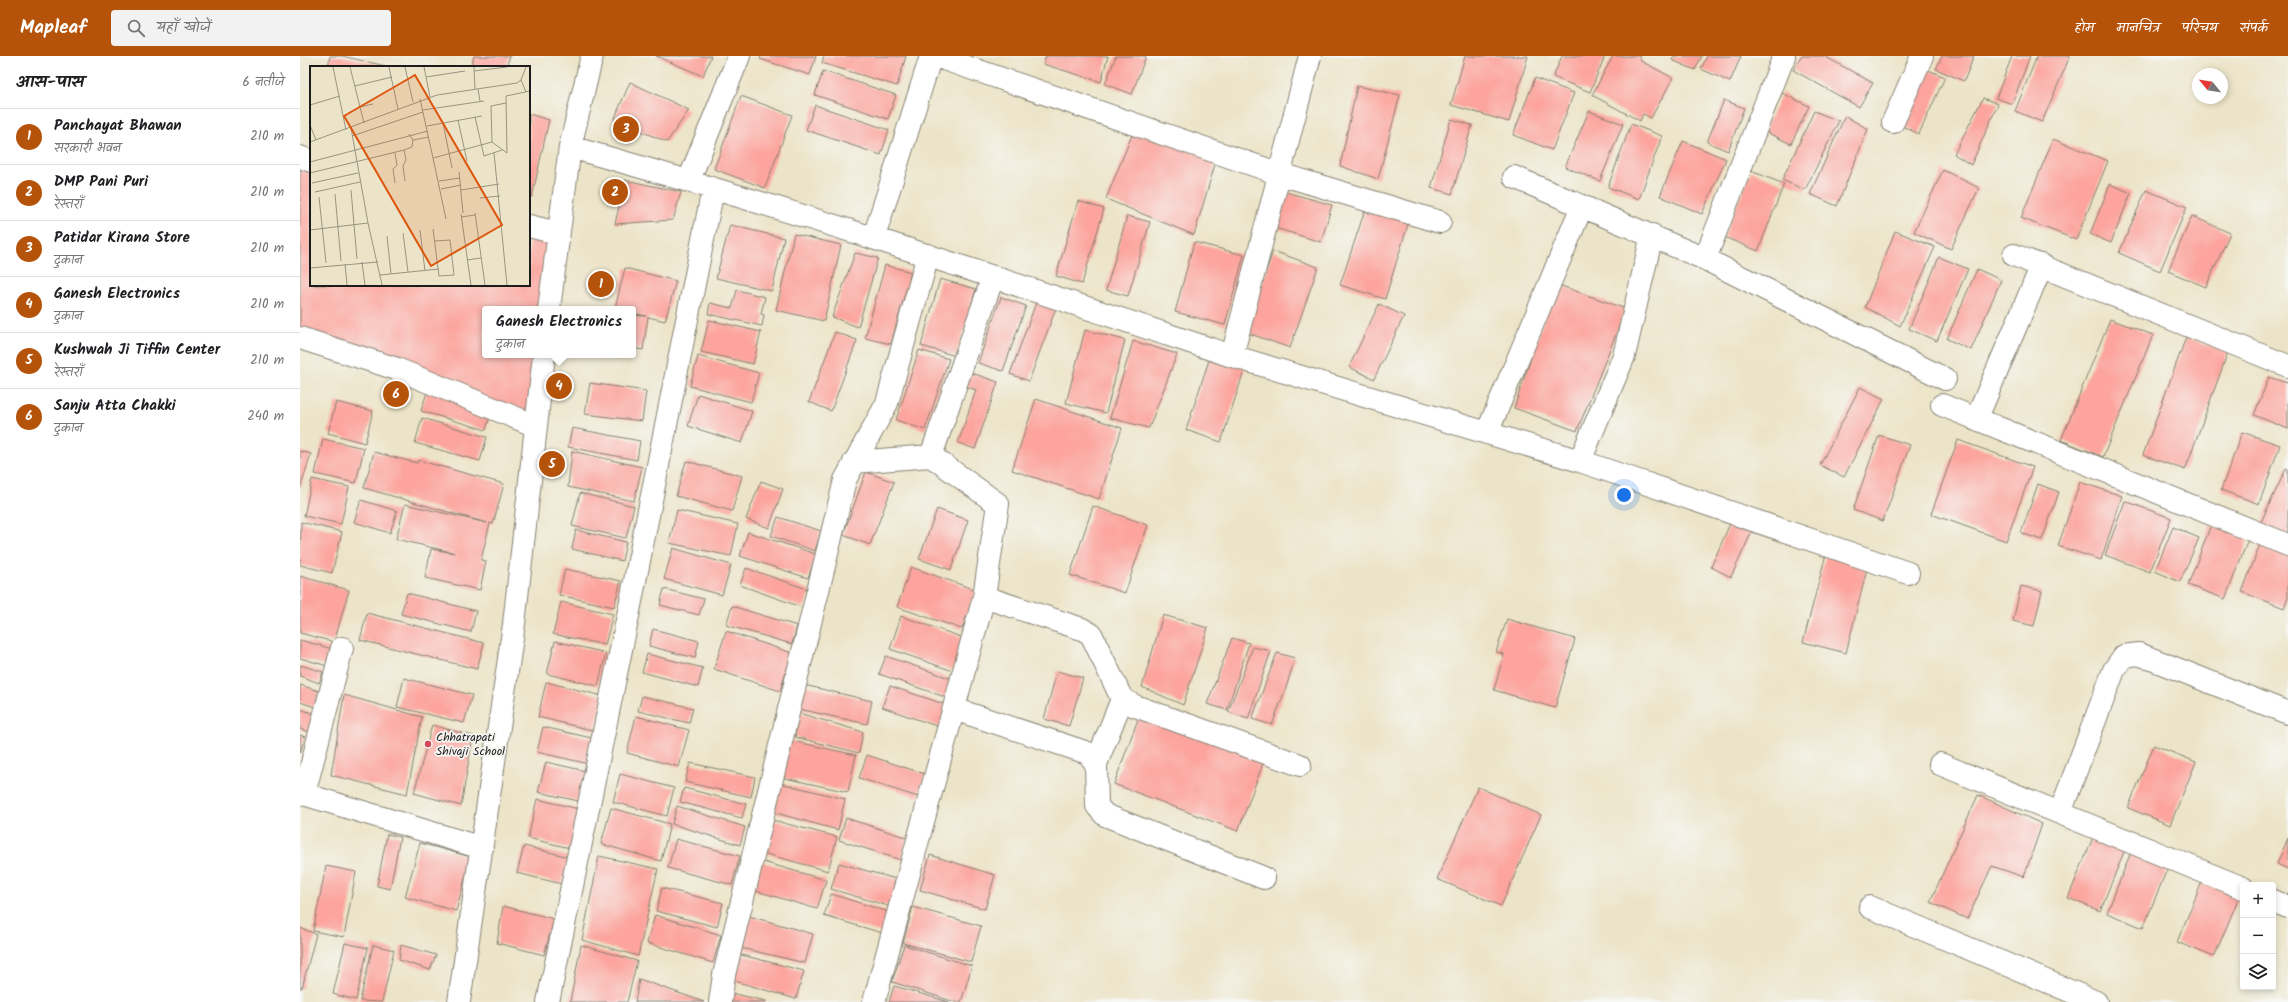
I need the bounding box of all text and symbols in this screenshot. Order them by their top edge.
search box [111,10,391,46]
text: Mapleaf [20,13,87,43]
text: यहाँ खोजें [157,16,211,40]
icon: search [125,17,147,39]
text: होम [2075,17,2094,39]
text: मानचित्र [2116,17,2160,39]
text: परिचय [2182,17,2218,39]
text: संपर्क [2240,17,2268,39]
inset map [310,66,530,286]
north arrow [2192,68,2228,104]
text: आस-पास [16,69,84,96]
text: 6 नतीजे [243,72,284,93]
text: Panchayat Bhawan [54,114,182,138]
pin: 3 [613,114,639,144]
text: 1 [27,126,31,147]
text: 210 m [250,126,284,147]
text: सरकारी भवन [54,138,121,159]
text: DMP Pani Puri [54,170,148,194]
pin: 2 [602,177,628,207]
text: 2 [25,182,33,203]
text: 210 m [250,182,284,203]
text: रेस्तराँ [54,194,83,215]
text: Patidar Kirana Store [54,226,190,250]
text: 3 [25,238,33,259]
text: 210 m [250,238,284,259]
text: दुकान [54,250,83,271]
pin: 1 [588,269,614,299]
text: Ganesh Electronics [54,282,180,306]
text: 4 [25,294,33,315]
text: 210 m [250,294,284,315]
text: दुकान [54,306,83,327]
popup [482,306,636,358]
text: Ganesh Electronics [496,310,622,334]
text: दुकान [496,334,525,355]
text: Kushwah Ji Tiffin Center [54,338,220,362]
text: 5 [26,350,32,371]
text: 210 m [250,350,284,371]
text: रेस्तराँ [54,362,83,383]
pin: 4 [546,371,572,401]
pin: 6 [383,379,409,409]
text: Sanju Atta Chakki [54,394,176,418]
text: 6 [25,406,33,427]
text: 240 m [247,406,284,427]
text: दुकान [54,418,83,439]
pin: 5 [539,449,565,479]
your location [1614,485,1634,505]
place label: Chhatrapati Shivaji School [436,728,505,761]
marker: Chhatrapati Shivaji School [423,739,433,749]
map controls [2240,882,2276,990]
button: + [2240,882,2276,918]
button: − [2240,918,2276,954]
button: layers [2240,954,2276,990]

